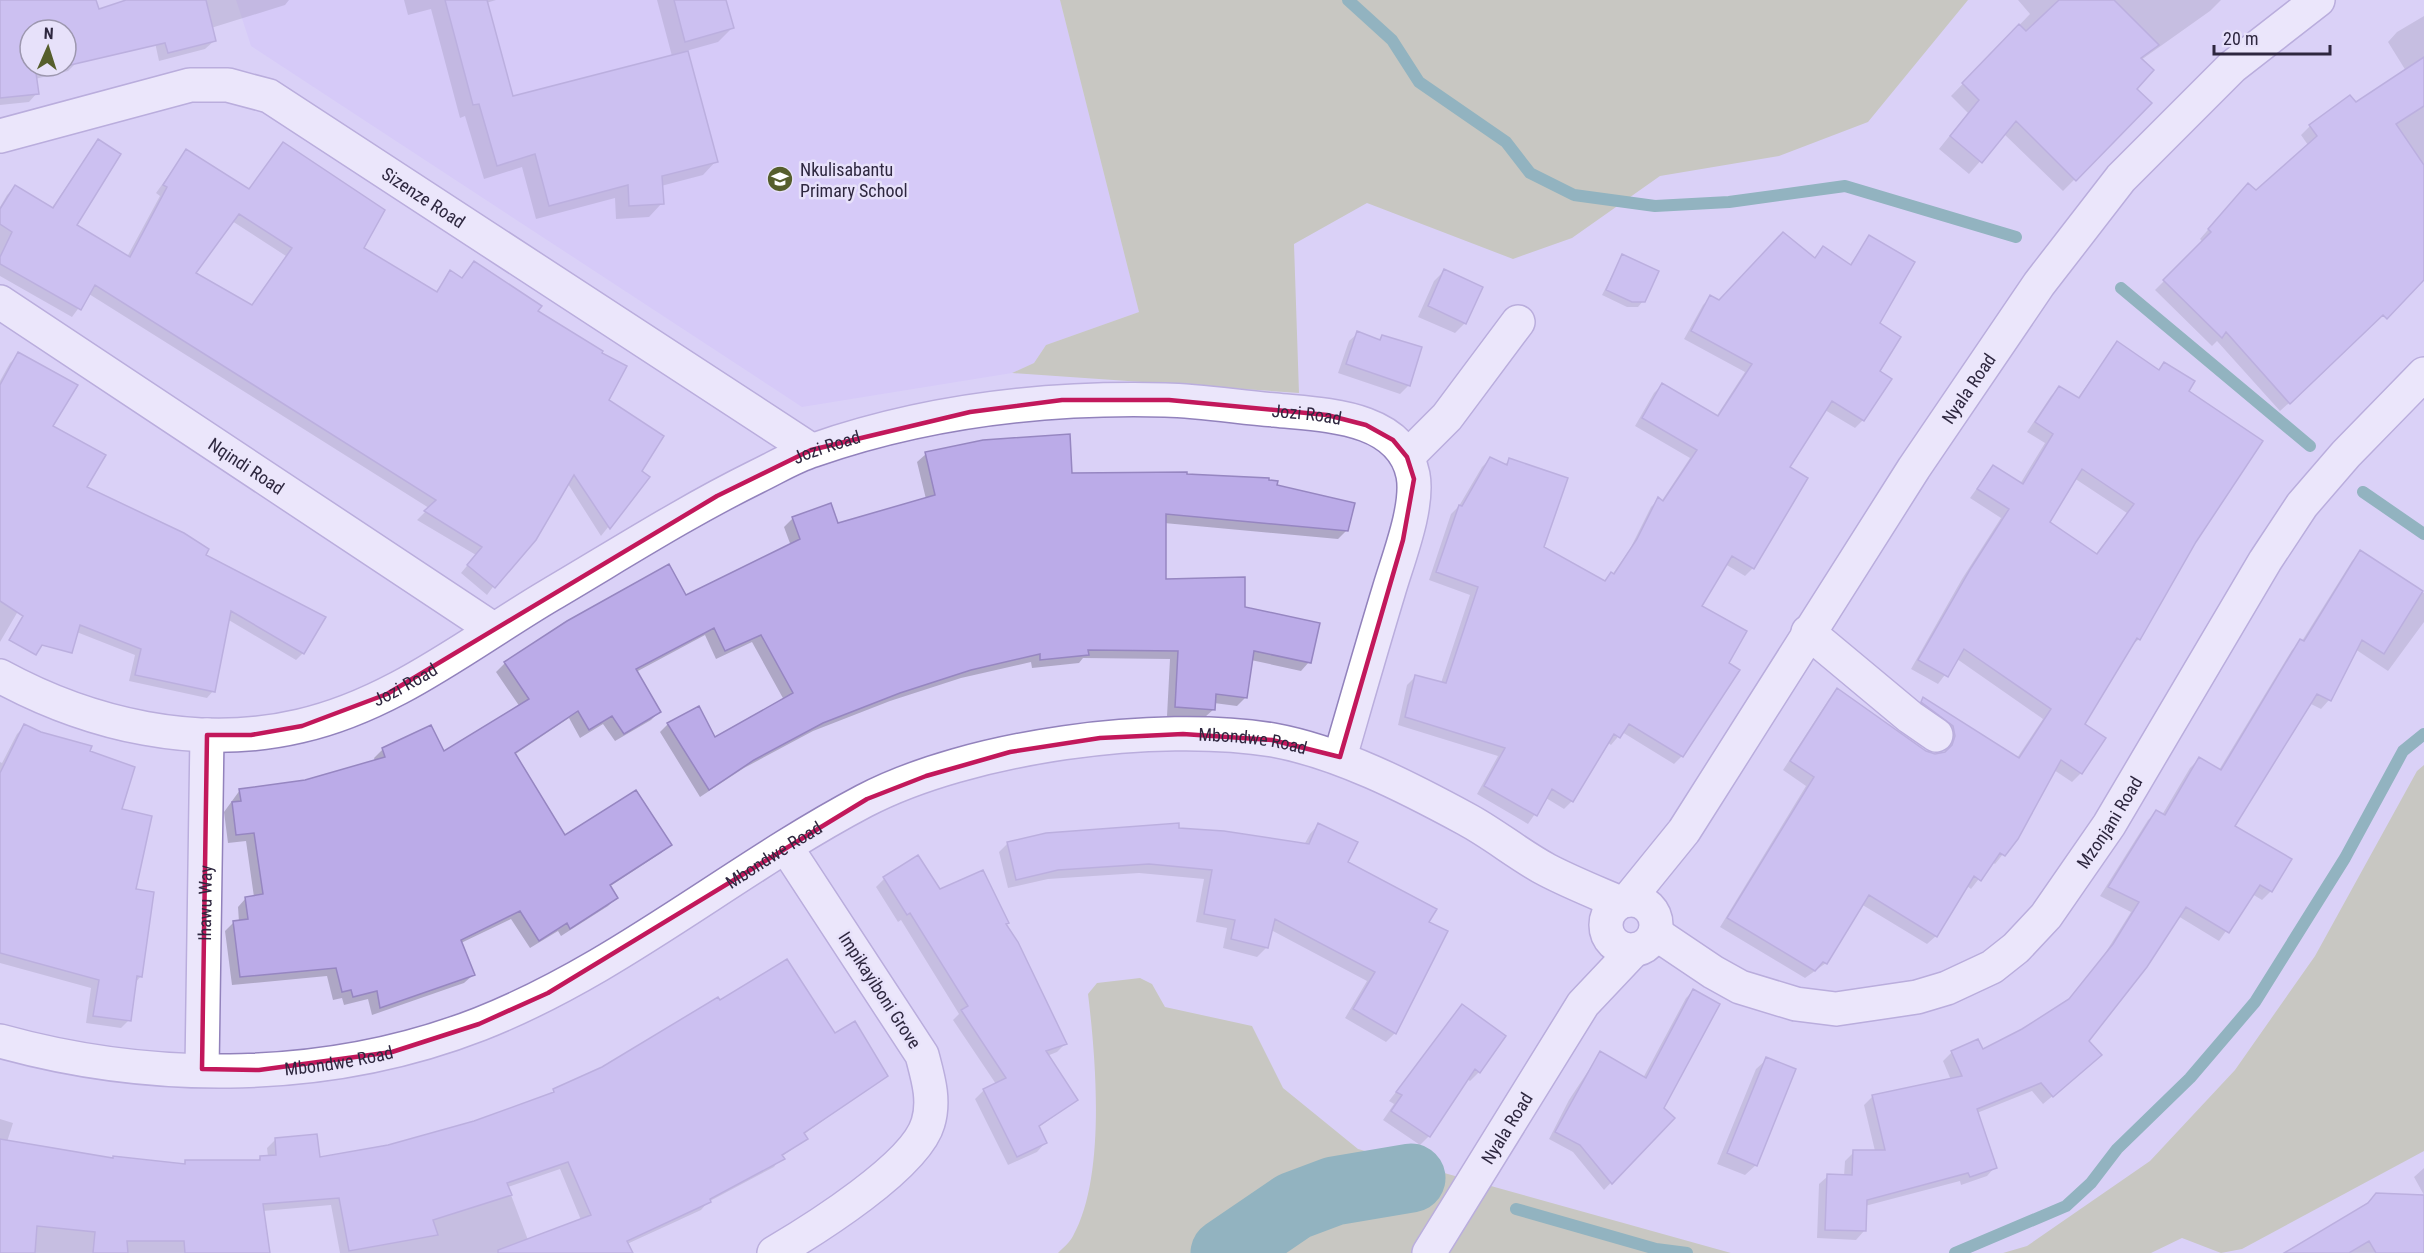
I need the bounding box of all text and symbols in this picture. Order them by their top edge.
north arrow [18,18,78,78]
scale bar [2214,18,2330,56]
text: N [43,24,54,43]
text: 20 m [2223,28,2258,49]
place label: Nkulisabantu Primary School [800,159,908,201]
street label: Sizenze Road [378,162,469,232]
school or university icon: Nkulisabantu Primary School [765,164,795,194]
street label: Nyala Road [1937,349,1999,427]
street label: Jozi Road [1271,399,1343,428]
street label: Jozi Road [789,425,863,468]
street label: Nqindi Road [205,433,288,498]
street label: Jozi Road [369,658,441,710]
street label: Mbondwe Road [1198,723,1310,758]
street label: Mzonjani Road [2072,772,2146,872]
street label: Mbondwe Road [721,816,825,893]
street label: Ihawu Way [193,864,216,941]
street label: Impikayiboni Grove [834,928,926,1052]
street label: Mbondwe Road [283,1041,395,1079]
street label: Nyala Road [1476,1088,1536,1168]

